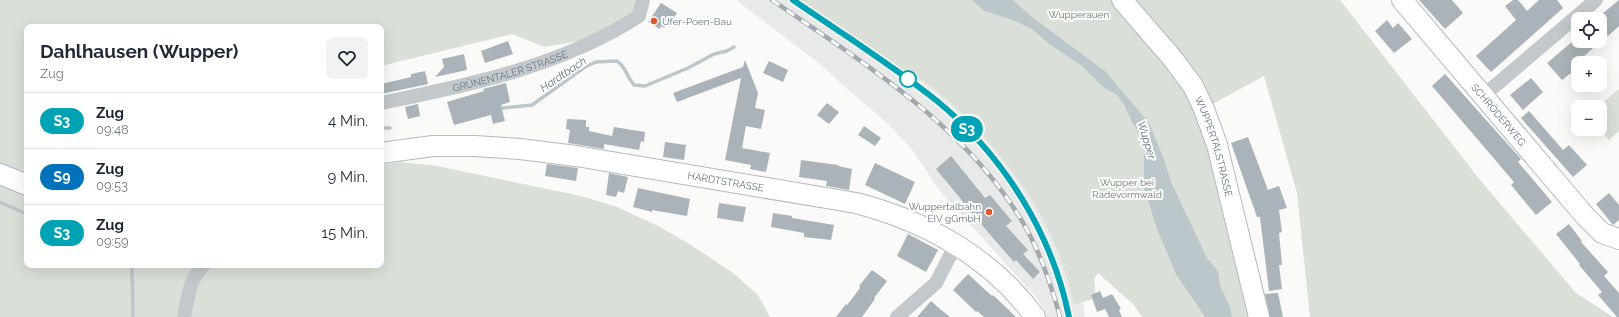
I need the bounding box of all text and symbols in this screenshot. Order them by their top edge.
park label: Wupperauen [1049,9,1110,20]
map controls [1571,12,1607,136]
button: locate [1571,12,1607,48]
marker: Ufer-Poen-Bau [649,16,659,26]
place label: Ufer-Poen-Bau [662,16,732,27]
button: heart [326,37,368,79]
text: Dahlhausen (Wupper) [40,40,238,62]
street label: GRÜNENTALER STRASSE [451,48,569,94]
water label: Hardtbach [538,54,589,95]
button: + [1571,56,1607,92]
text: Zug [40,66,64,81]
unlabelled marker [899,70,917,88]
street label: SCHRÖDERWEG [1469,82,1528,148]
street label: WUPPERTALSTRASSE [1193,95,1234,198]
button: − [1571,100,1607,136]
text: Zug [96,104,124,122]
text: 4 Min. [328,112,368,130]
text: S3 [54,113,70,129]
line badge: S3 [949,116,985,142]
water label: Wupper [1135,119,1159,162]
text: S3 [959,121,975,137]
text: 09:48 [96,122,129,137]
text: Zug [96,160,124,178]
text: 9 Min. [327,168,368,186]
text: S9 [54,169,70,185]
street label: HARDTSTRASSE [687,170,765,193]
park label: Wupper bei Radevormwald [1092,177,1162,200]
text: 09:53 [96,178,128,193]
place label: Wuppertalbahn EIV gGmbH [908,201,981,224]
marker: Wuppertalbahn EIV gGmbH [984,207,994,217]
text: Zug [96,216,124,234]
text: 15 Min. [322,224,368,242]
text: S3 [54,225,70,241]
text: 09:59 [96,234,129,249]

